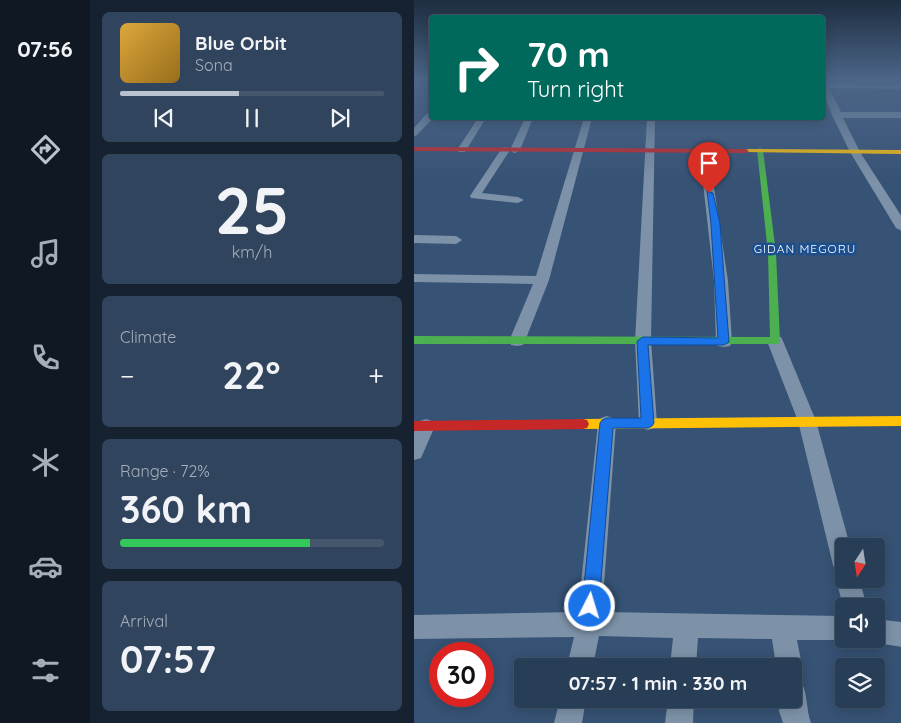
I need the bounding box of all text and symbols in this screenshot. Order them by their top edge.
text: Blue Orbit [195,31,287,55]
text: 70 m [527,32,610,76]
text: 07:56 [17,35,73,63]
icon: right [444,35,509,100]
text: Sona [195,55,233,75]
text: Turn right [527,75,624,103]
icon: previous [150,104,178,132]
icon: pause [238,104,266,132]
icon: next [326,104,354,132]
icon: directions [28,132,63,167]
pin [688,142,730,193]
icon: arrive [695,149,723,177]
text: 25 [215,169,289,250]
icon: music [28,236,63,271]
district label: GIDAN MEGORU [754,241,856,256]
text: km/h [232,242,272,262]
text: Climate [120,327,176,347]
icon: phone [28,340,63,375]
text: 22° [222,351,280,399]
text: − [120,358,135,393]
text: + [368,358,384,393]
icon: climate [28,445,63,480]
text: Range · 72% [120,461,210,481]
text: 360 km [120,485,252,533]
north arrow [835,538,885,588]
map controls [835,538,885,708]
icon: car [28,549,63,584]
position arrow [563,579,615,631]
button: sound [835,598,885,648]
text: Arrival [120,611,168,631]
text: 07:57 [120,635,216,683]
speed limit sign: 30 [429,642,494,707]
icon: filters [28,653,63,688]
button: layers [835,658,885,708]
text: 07:57 · 1 min · 330 m [569,671,747,695]

